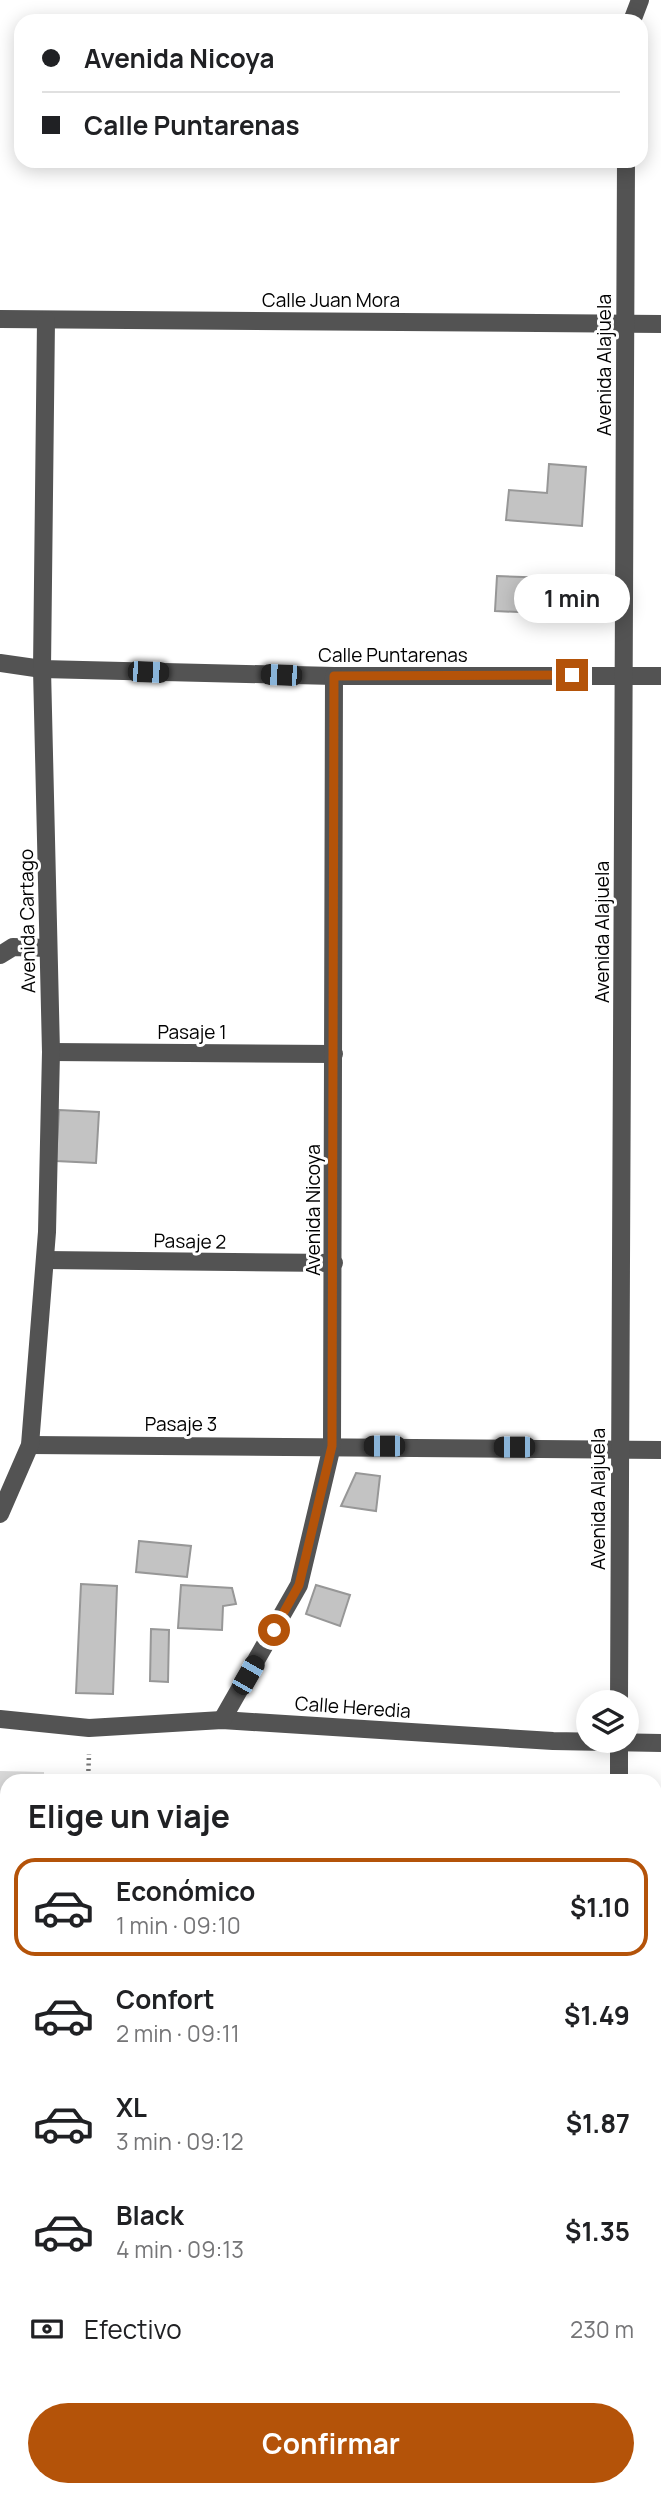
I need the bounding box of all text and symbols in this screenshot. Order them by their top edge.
text: Avenida Nicoya [84,40,274,76]
text: Calle Puntarenas [84,107,300,143]
street label: Calle Juan Mora [262,287,400,313]
street label: Avenida Alajuela [591,294,617,436]
callout: 1 min [514,574,630,622]
text: 1 min [544,582,600,614]
street label: Calle Puntarenas [318,642,468,668]
route end [556,659,588,691]
car [127,661,170,683]
car [260,664,303,686]
street label: Avenida Cartago [13,849,41,993]
street label: Avenida Alajuela [589,861,615,1003]
street label: Pasaje 1 [157,1019,227,1045]
street label: Avenida Nicoya [300,1144,326,1276]
street label: Pasaje 2 [153,1227,227,1255]
street label: Pasaje 3 [145,1411,217,1437]
street label: Avenida Alajuela [585,1428,611,1570]
car [364,1436,406,1457]
car [494,1437,536,1458]
route start [258,1614,290,1646]
car [229,1652,268,1698]
street label: Calle Heredia [294,1690,412,1724]
map controls [576,1690,639,1753]
button: layers [576,1690,639,1753]
text: Elige un viaje [28,1794,230,1838]
text: Económico [116,1873,255,1909]
icon: car [32,1876,95,1939]
text: $1.10 [570,1889,630,1925]
text: 1 min · 09:10 [116,1909,241,1941]
text: Confort [116,1981,215,2017]
icon: car [32,1984,95,2047]
text: $1.49 [564,1997,630,2033]
text: 2 min · 09:11 [116,2017,240,2049]
text: XL [116,2089,147,2125]
icon: car [32,2092,95,2155]
text: $1.87 [566,2105,630,2141]
text: 3 min · 09:12 [116,2125,244,2157]
text: Black [116,2197,184,2233]
icon: car [32,2200,95,2263]
text: $1.35 [565,2213,630,2249]
text: 4 min · 09:13 [116,2233,244,2265]
icon: cash [28,2310,66,2348]
text: Efectivo [84,2311,182,2347]
text: 230 m [570,2313,634,2345]
button: Confirmar [28,2403,634,2483]

